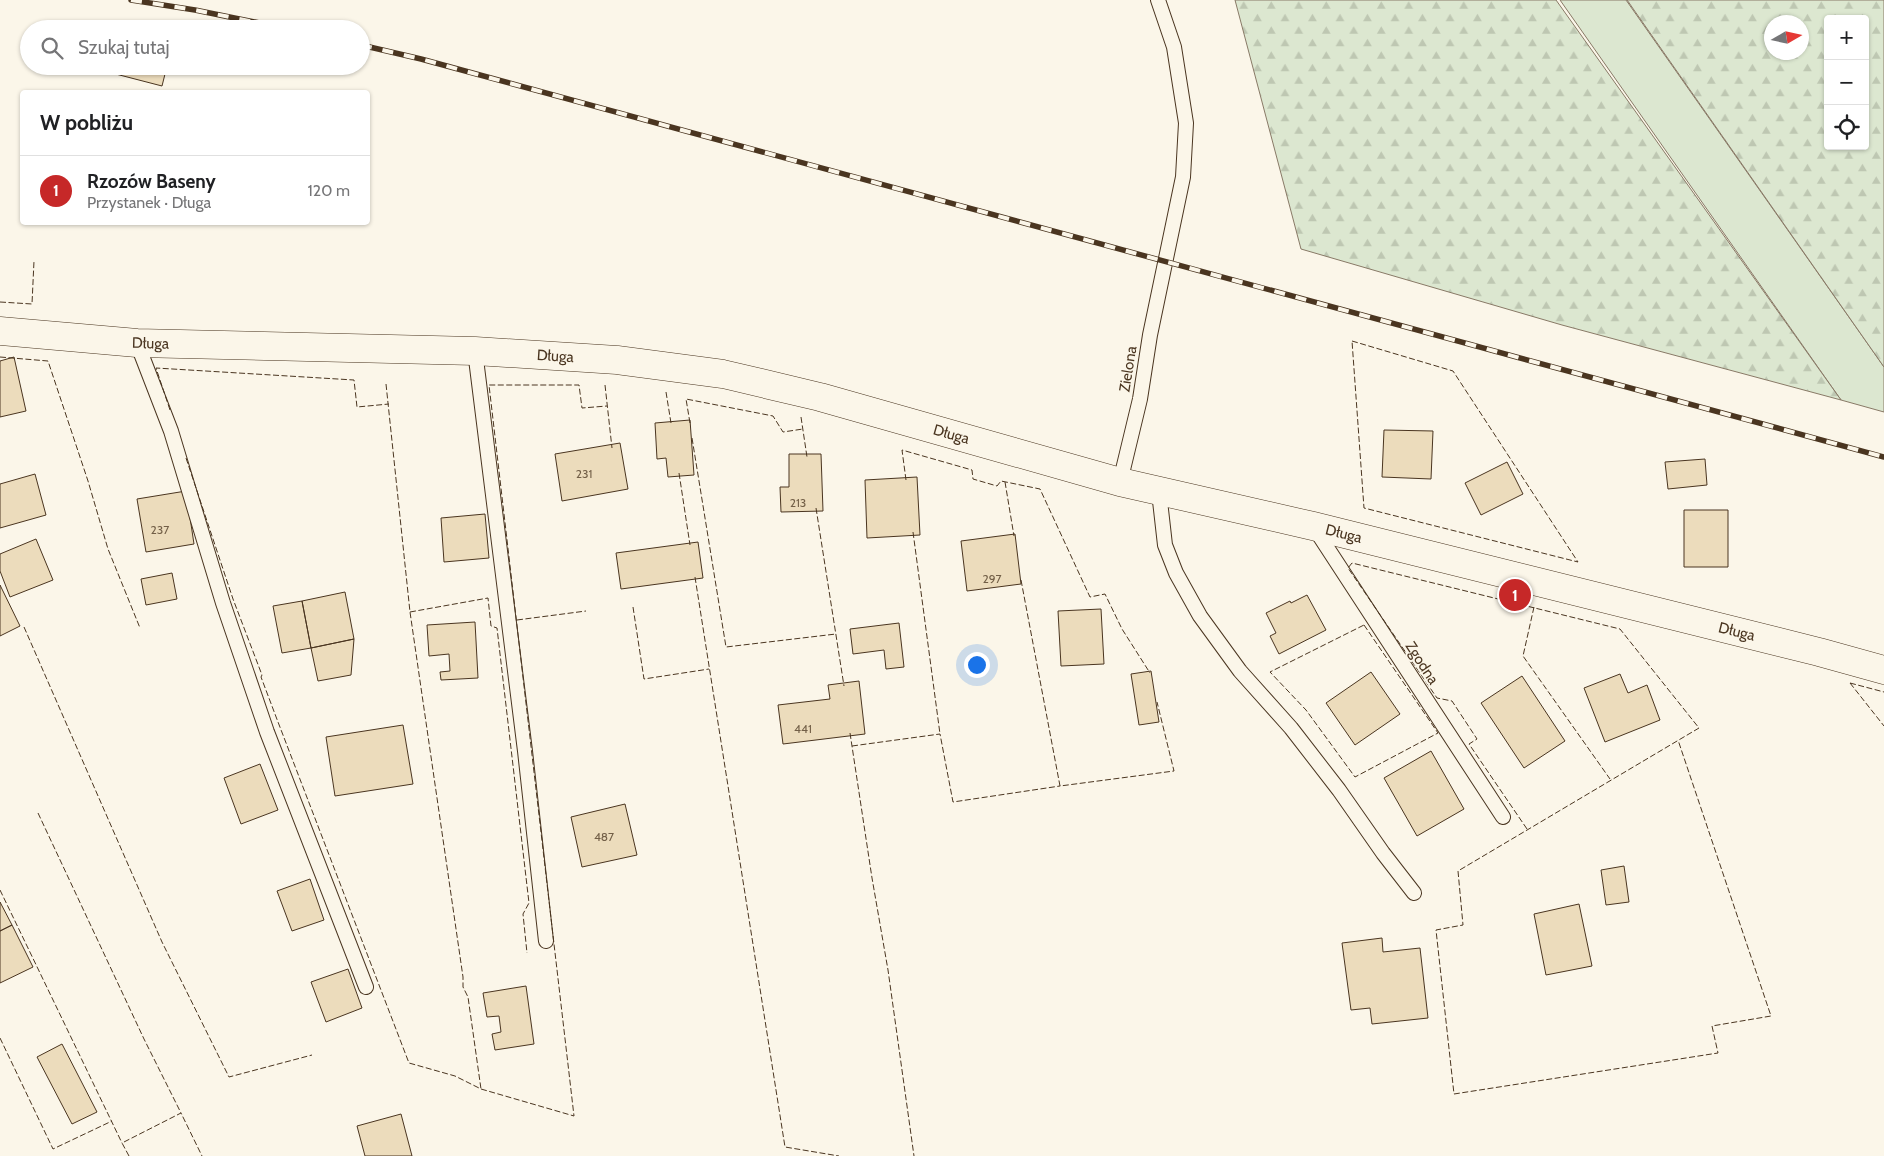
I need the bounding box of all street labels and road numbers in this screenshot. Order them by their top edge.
street label: Długa [132,334,170,353]
street label: Zielona [1115,344,1141,393]
street label: Długa [536,346,575,366]
street label: Długa [931,421,972,448]
street label: Długa [1324,520,1365,547]
street label: Długa [1717,618,1758,645]
street label: Zgodna [1402,638,1443,688]

